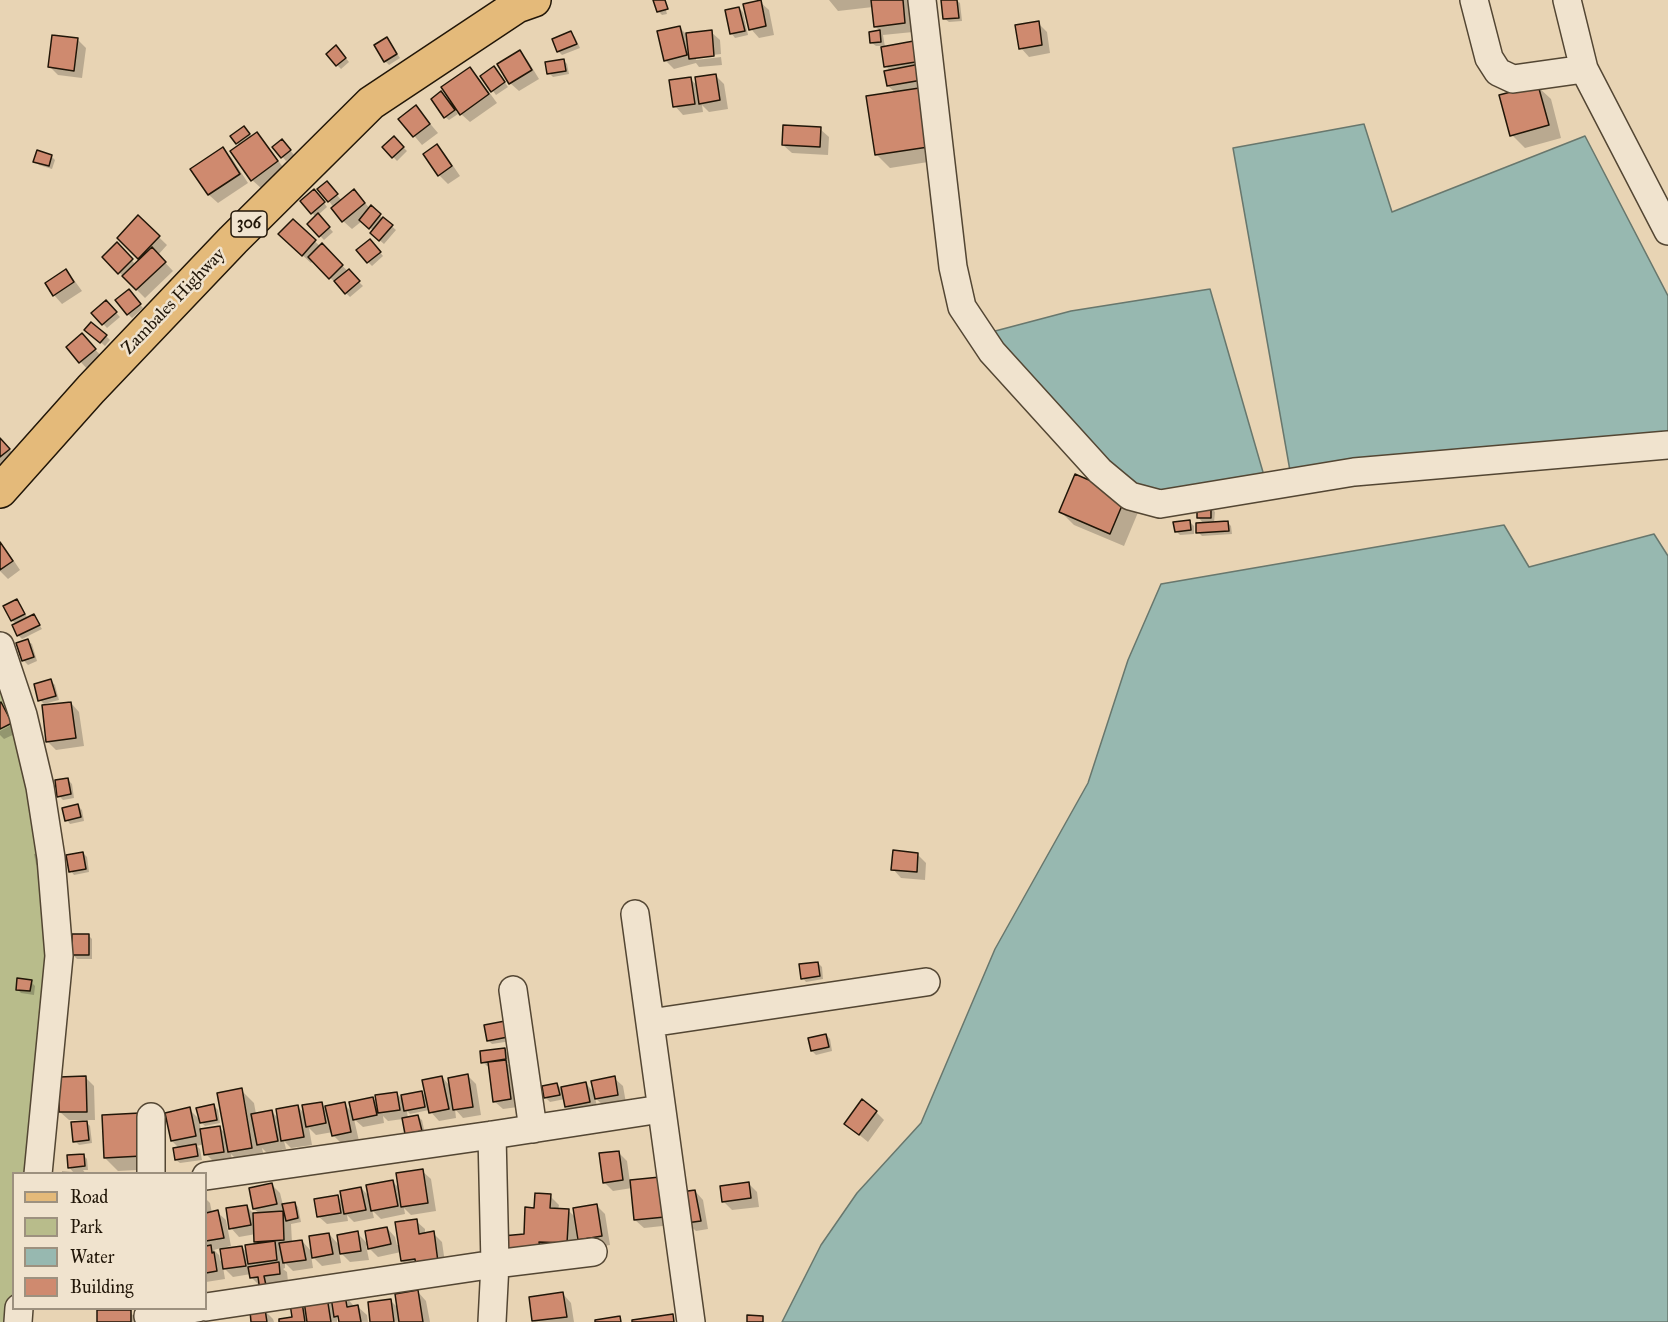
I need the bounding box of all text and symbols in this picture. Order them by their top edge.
road number: 306 [231,211,267,237]
street label: Zambales Highway [118,244,230,360]
legend [12,1172,207,1310]
text: Road [70,1186,108,1208]
text: Park [70,1216,103,1238]
text: Water [70,1246,114,1268]
text: Building [70,1276,133,1298]

